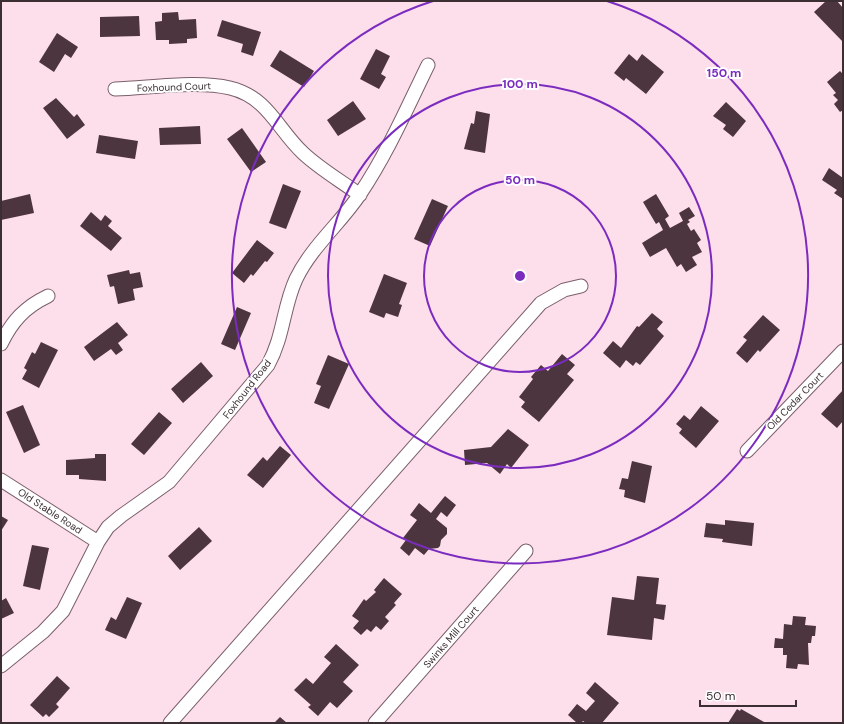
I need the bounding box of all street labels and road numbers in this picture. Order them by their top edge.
street label: Foxhound Court [137,79,211,95]
street label: Foxhound Road [220,357,274,421]
street label: Old Cedar Court [764,369,826,433]
street label: Old Stable Road [15,485,85,537]
street label: Swinks Mill Court [420,603,482,671]

